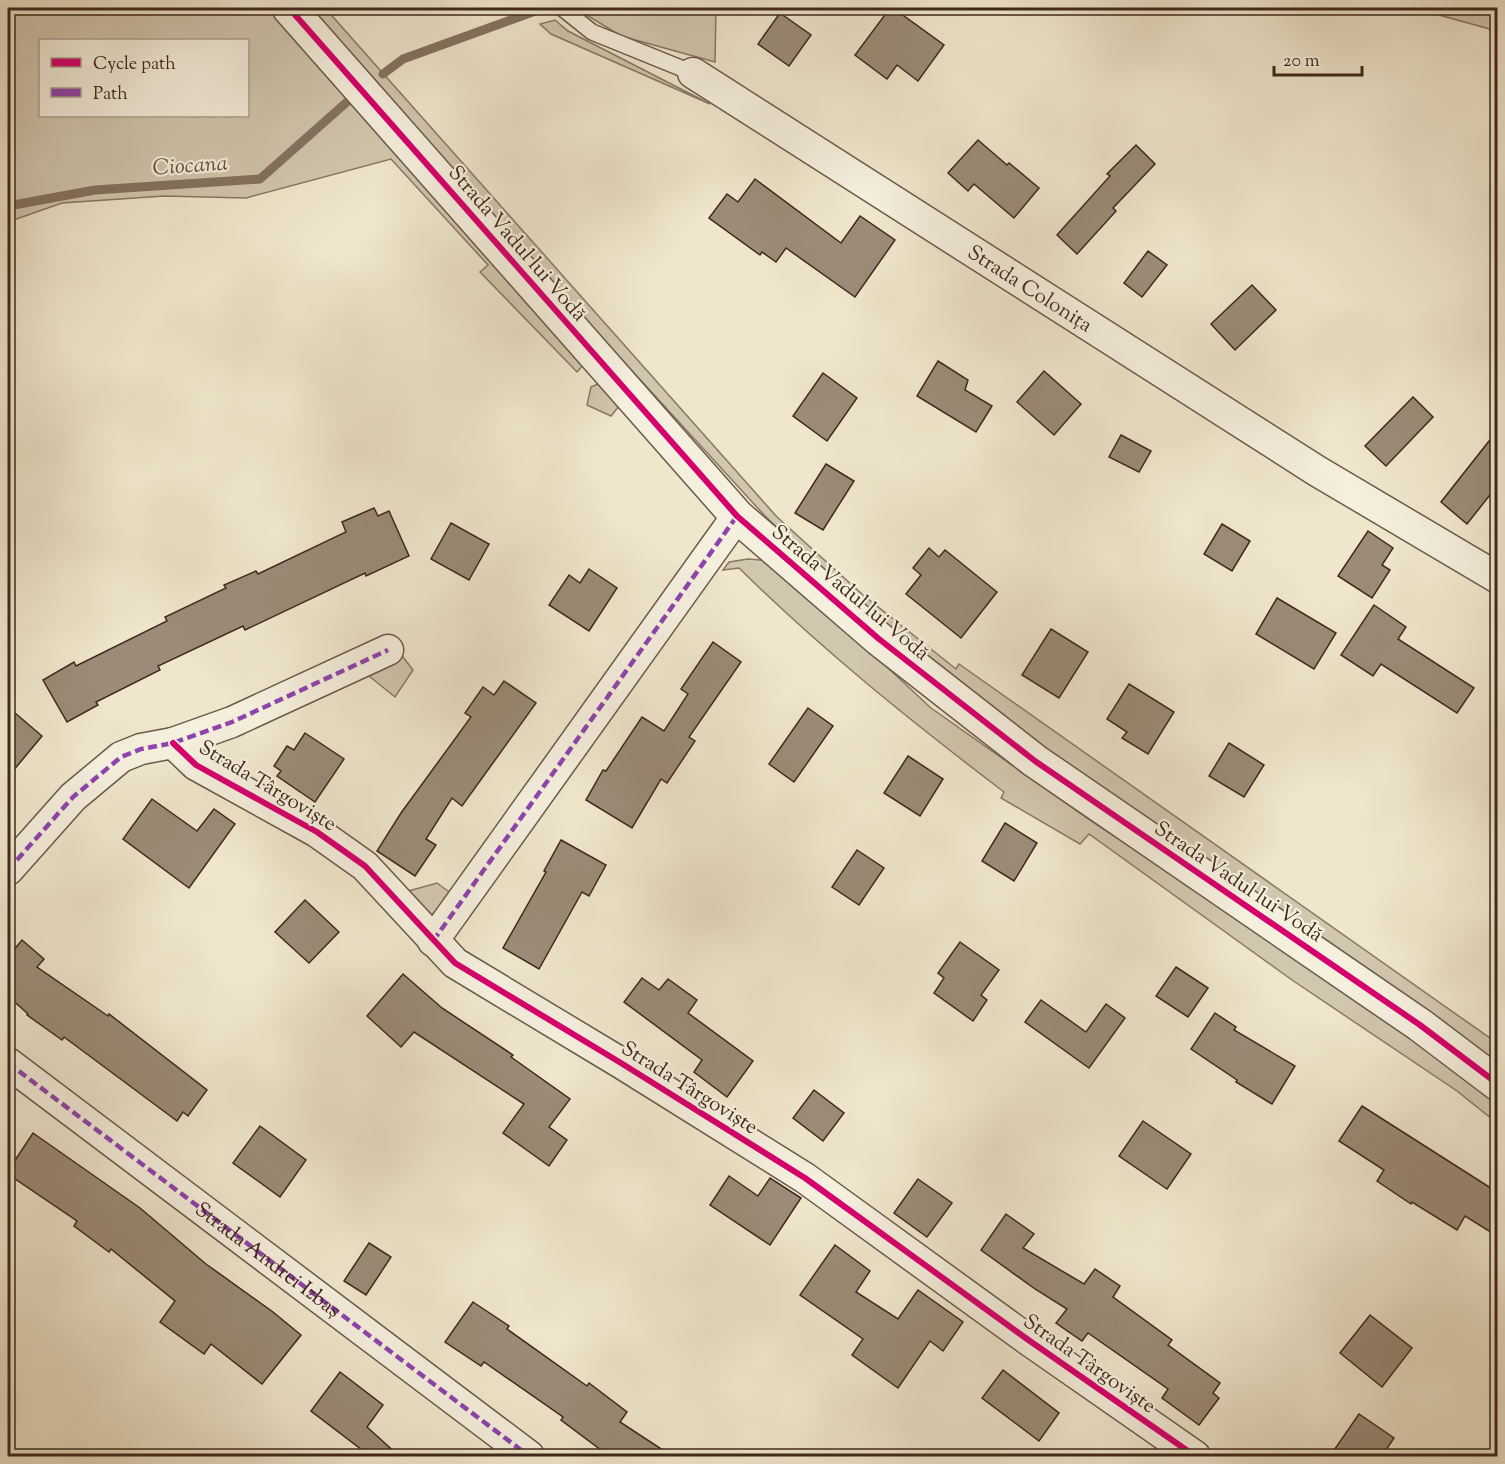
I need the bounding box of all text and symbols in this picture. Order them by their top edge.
legend [39,39,249,117]
scale bar [1274,39,1362,77]
text: 20 m [1283,49,1320,75]
text: Cycle path [93,52,176,78]
text: Path [93,82,128,108]
water label: Ciocana [152,148,229,186]
street label: Strada Vadul lui Vodă [440,160,593,329]
street label: Strada Colonița [961,239,1098,341]
street label: Strada Vadul lui Vodă [764,518,936,669]
street label: Strada Târgoviște [192,734,342,840]
street label: Strada Vadul lui Vodă [1147,815,1329,951]
street label: Strada Târgoviște [615,1035,763,1143]
street label: Strada Andrei Izbaș [188,1196,346,1326]
street label: Strada Târgoviște [1016,1308,1161,1422]

